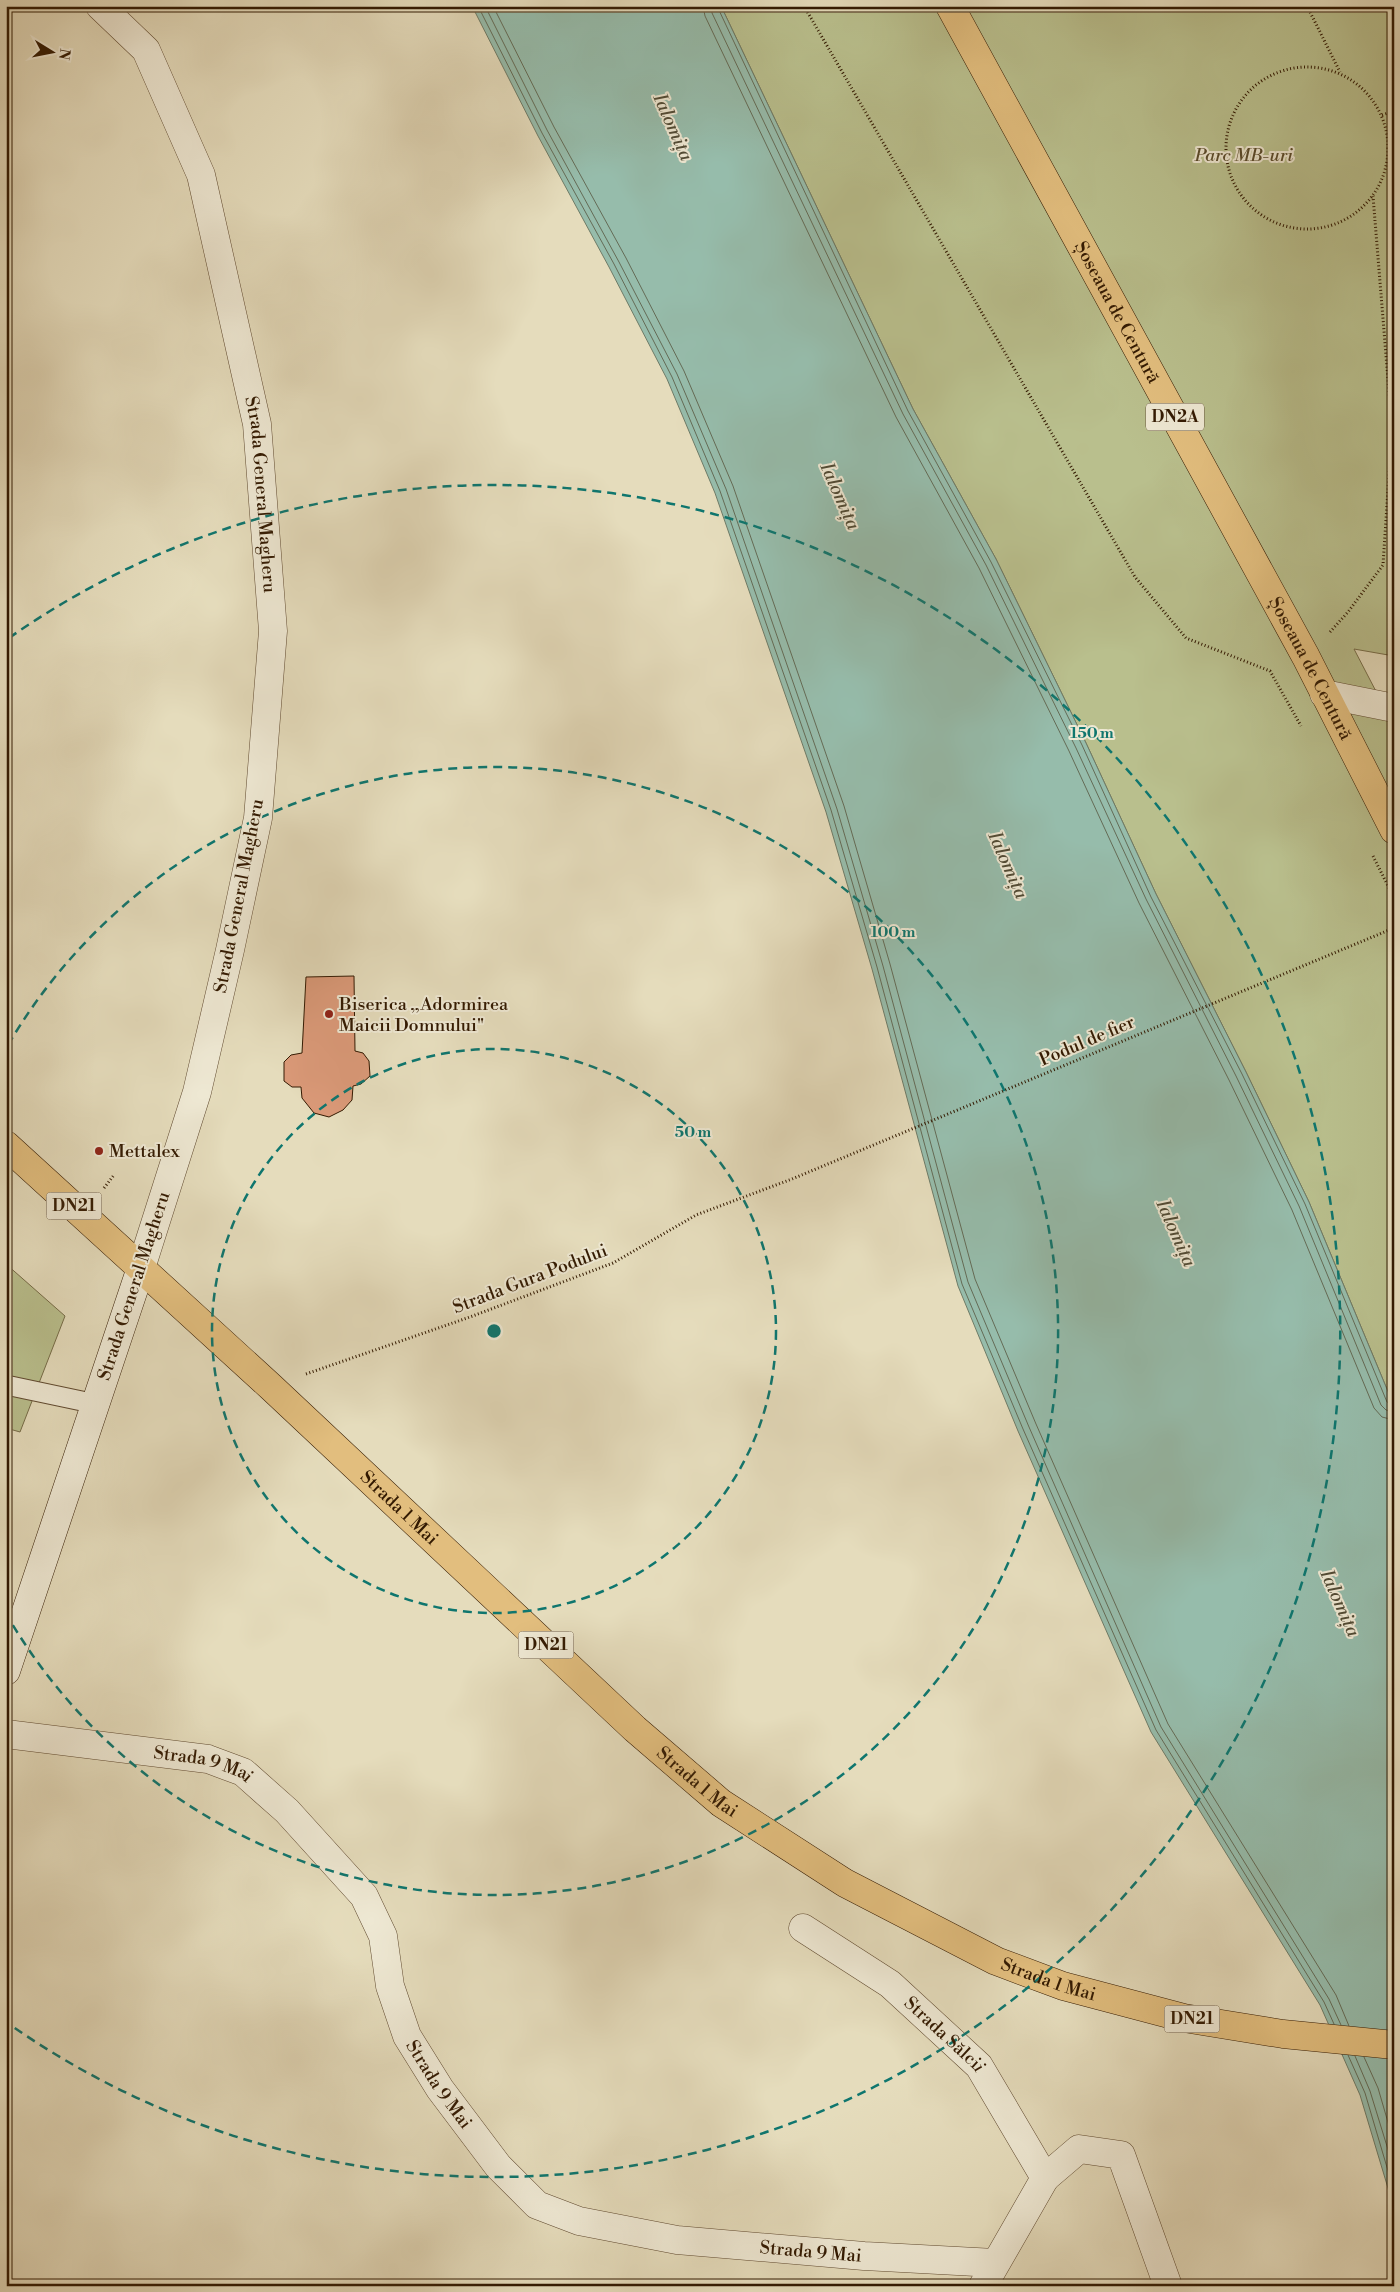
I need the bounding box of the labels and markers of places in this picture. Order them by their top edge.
place label: Biserica „Adormirea Maicii Domnului" [338,993,509,1037]
marker: Biserica „Adormirea Maicii Domnului" [323,1008,335,1020]
place label: Mettalex [109,1140,180,1163]
marker: Mettalex [93,1145,105,1157]
centre of rings [485,1322,503,1340]

